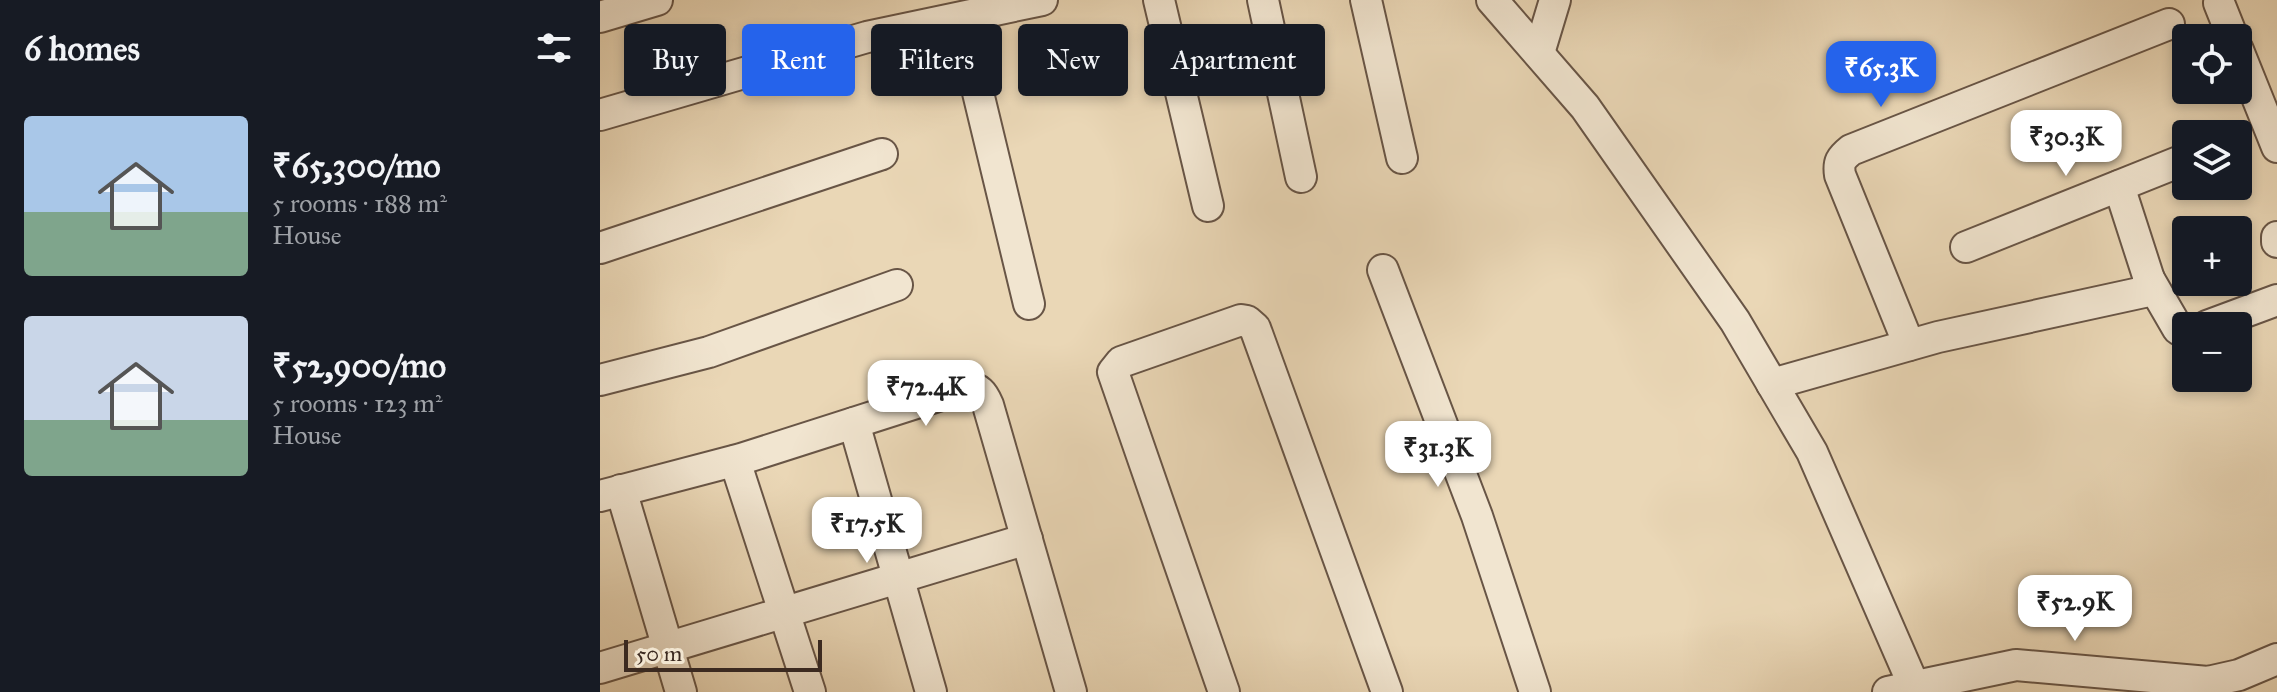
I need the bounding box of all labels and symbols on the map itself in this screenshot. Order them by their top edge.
pin: ₹65.3K [1816,41,1946,109]
pin: ₹30.3K [2001,110,2131,178]
pin: ₹72.4K [861,360,991,428]
pin: ₹31.3K [1373,421,1503,489]
pin: ₹17.5K [802,497,932,565]
pin: ₹52.9K [2010,575,2140,643]
scale bar [624,636,822,672]

